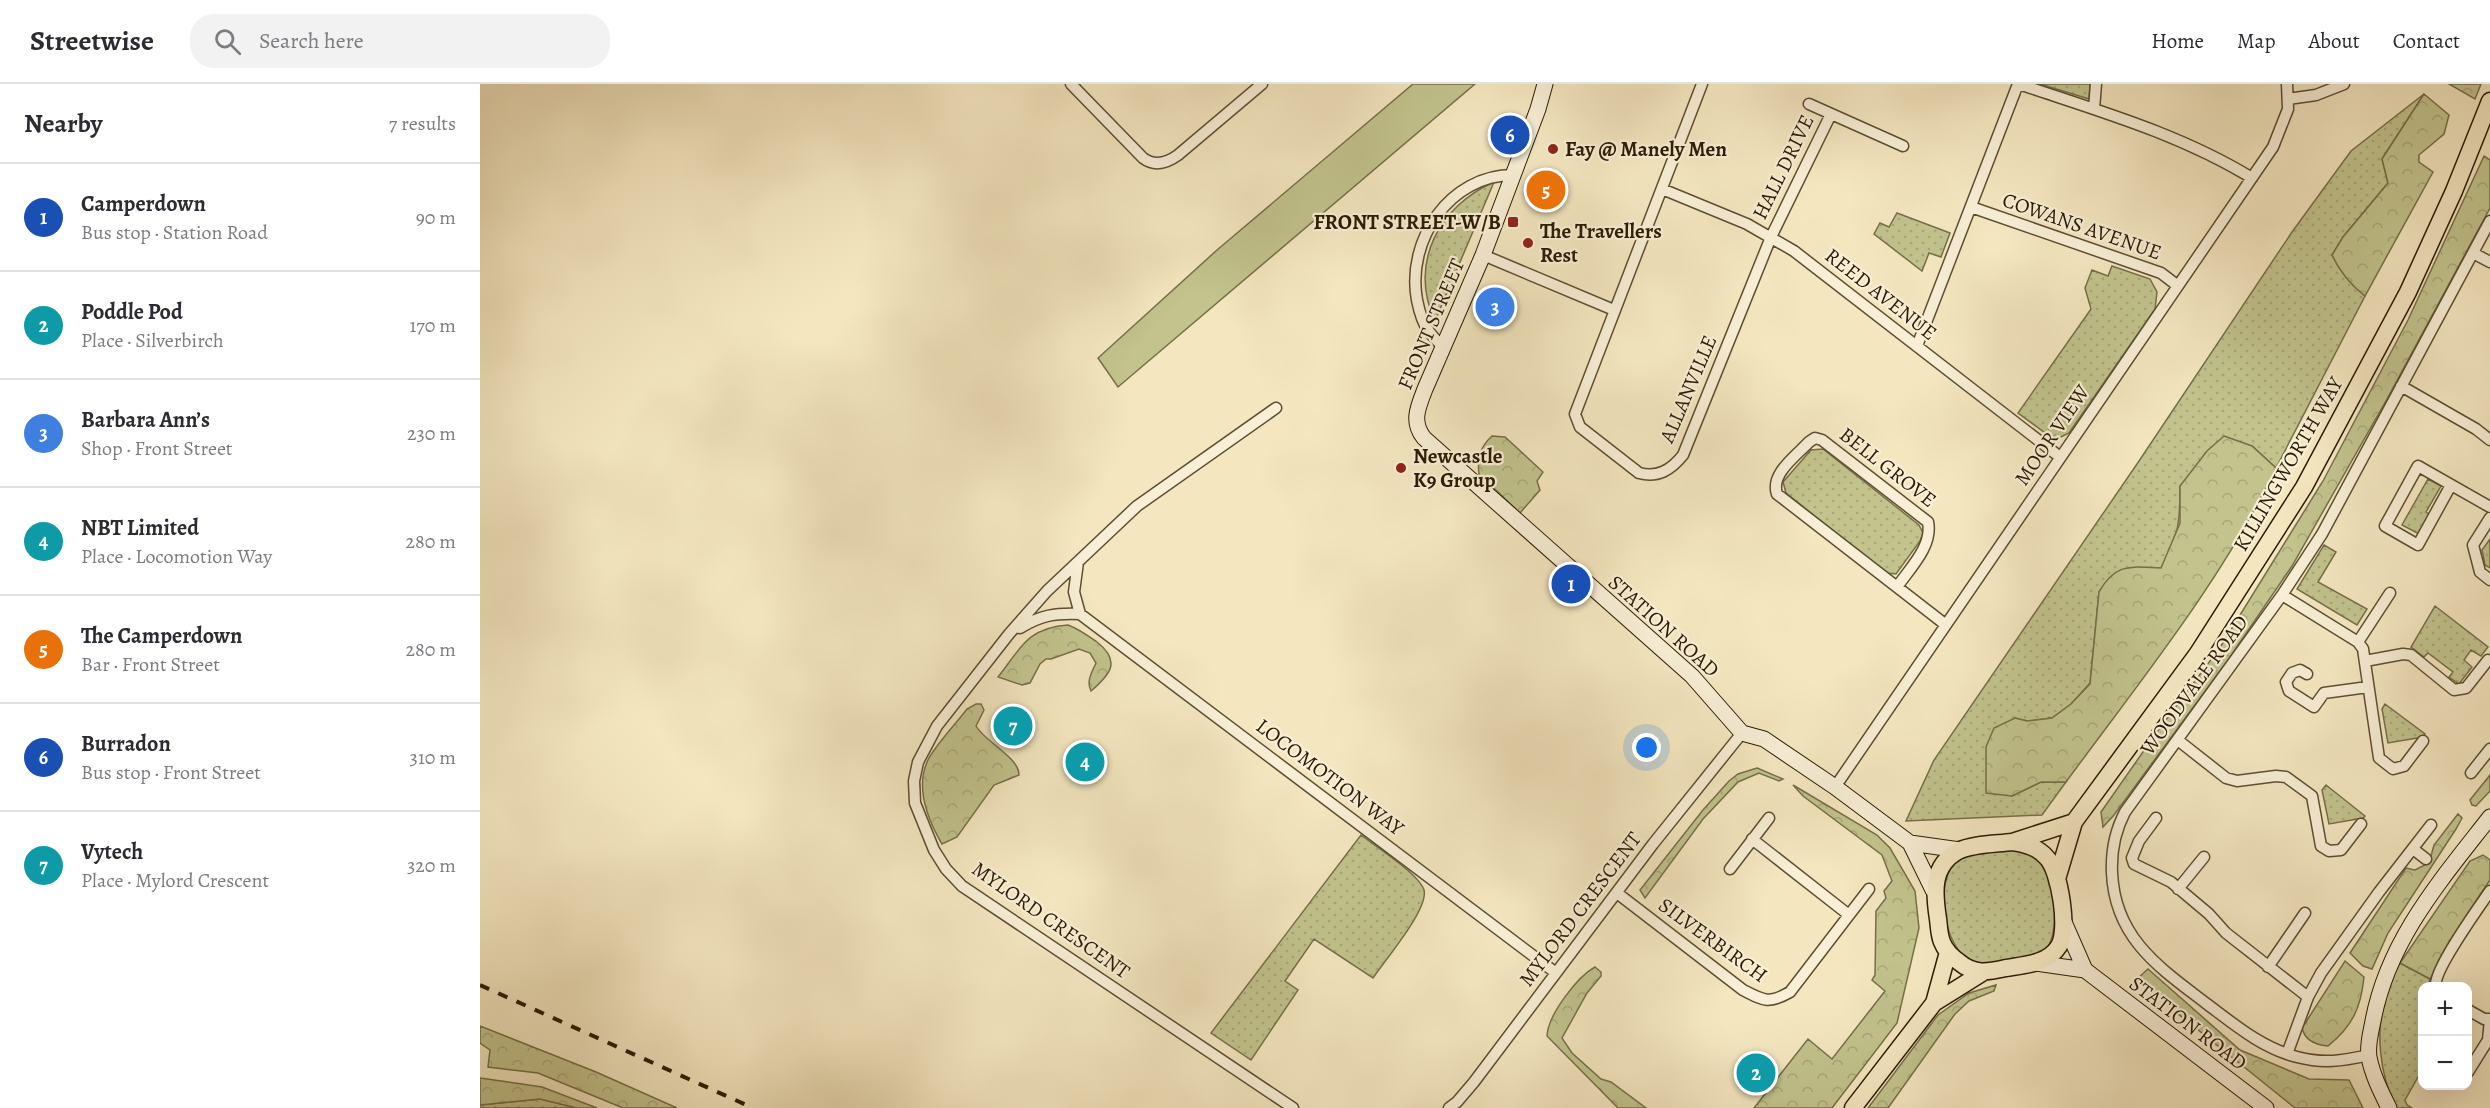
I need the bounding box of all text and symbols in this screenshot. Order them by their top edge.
search box [190,14,610,68]
text: Streetwise [30,22,154,60]
icon: search [211,25,244,58]
text: Search here [259,26,364,56]
text: Home [2151,27,2204,55]
text: Map [2237,27,2275,55]
text: About [2308,27,2360,55]
text: Contact [2393,27,2460,55]
text: Nearby [24,106,103,141]
text: 7 results [389,110,456,137]
street label: HALL DRIVE [1746,110,1820,224]
pin: 6 [1490,112,1530,158]
place label: Fay @ Manely Men [1565,135,1727,163]
marker: Fay @ Manely Men [1546,142,1560,156]
pin: 5 [1526,168,1566,212]
street label: COWANS AVENUE [1999,186,2165,266]
text: Camperdown [81,189,206,219]
text: 1 [40,204,47,231]
text: 90 m [416,204,456,231]
place label: FRONT STREET-W/B [1313,208,1501,236]
marker: FRONT STREET-W/B [1506,215,1520,229]
place label: The Travellers Rest [1540,217,1662,269]
text: Bus stop · Station Road [81,219,268,246]
marker: The Travellers Rest [1521,236,1535,250]
street label: REED AVENUE [1819,241,1943,347]
street label: FRONT STREET [1391,254,1471,394]
pin: 3 [1476,284,1514,330]
text: Poddle Pod [81,297,183,327]
text: 2 [39,312,48,339]
text: 170 m [410,312,456,339]
text: Place · Silverbirch [81,327,224,354]
street label: ALLANVILLE [1652,331,1723,448]
street label: KILLINGWORTH WAY [2227,371,2350,556]
street label: MOOR VIEW [2008,379,2096,491]
text: Barbara Ann’s [81,405,210,435]
text: 3 [39,420,48,447]
text: 230 m [407,420,456,447]
street label: BELL GROVE [1834,420,1942,514]
text: Shop · Front Street [81,435,232,462]
place label: Newcastle K9 Group [1413,442,1503,494]
marker: Newcastle K9 Group [1394,461,1408,475]
text: NBT Limited [81,513,199,543]
text: 4 [39,528,48,555]
text: 280 m [406,528,456,555]
text: Place · Locomotion Way [81,543,272,570]
pin: 1 [1552,562,1590,606]
street label: STATION ROAD [1602,569,1726,683]
street label: WOODVALE ROAD [2133,609,2254,762]
text: The Camperdown [81,621,242,651]
text: 5 [39,636,48,663]
text: 280 m [406,636,456,663]
text: Bar · Front Street [81,651,220,678]
pin: 7 [994,704,1032,748]
street label: LOCOMOTION WAY [1250,712,1410,842]
text: Burradon [81,729,171,759]
your location [1632,733,1661,762]
pin: 4 [1066,740,1104,784]
text: 6 [39,744,48,771]
text: 310 m [410,744,456,771]
text: Bus stop · Front Street [81,759,261,786]
street label: MYLORD CRESCENT [1513,825,1648,992]
text: Vytech [81,837,143,867]
text: 7 [39,852,48,879]
text: 320 m [407,852,456,879]
street label: MYLORD CRESCENT [966,855,1136,985]
text: Place · Mylord Crescent [81,867,269,894]
street label: SILVERBIRCH [1653,891,1773,989]
street label: STATION ROAD [2123,970,2253,1076]
map controls [2418,982,2472,1090]
button: + [2418,982,2472,1036]
button: − [2418,1036,2472,1090]
pin: 2 [1736,1050,1776,1096]

